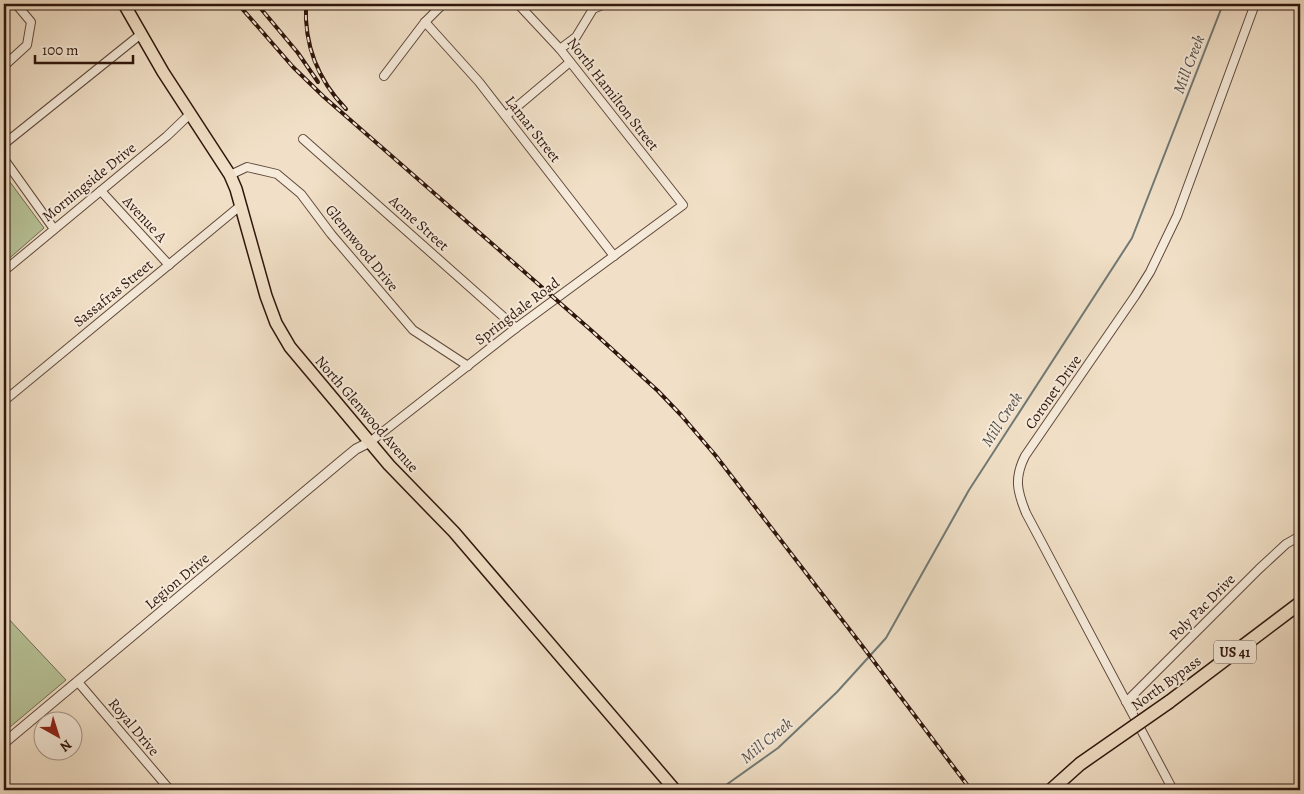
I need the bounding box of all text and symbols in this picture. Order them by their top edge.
scale bar [35,32,132,64]
water label: Mill Creek [1168,32,1210,97]
street label: North Hamilton Street [562,33,664,155]
text: 100 m [42,40,79,60]
street label: Lamar Street [501,91,565,167]
street label: Morningside Drive [38,138,140,226]
street label: Acme Street [384,190,453,255]
street label: Avenue A [118,191,172,247]
street label: Glennwood Drive [321,200,403,296]
street label: Sassafras Street [69,255,157,331]
street label: Springdale Road [471,272,564,349]
street label: North Glenwood Avenue [311,351,424,477]
street label: Coronet Drive [1020,351,1086,433]
water label: Mill Creek [976,388,1028,451]
street label: Legion Drive [141,548,214,614]
street label: Poly Pac Drive [1164,569,1240,645]
road number: US 41 [1214,640,1256,664]
street label: North Bypass [1127,651,1205,715]
street label: Royal Drive [104,694,164,760]
north arrow [32,712,82,762]
water label: Mill Creek [736,713,797,769]
text: N [56,735,76,756]

